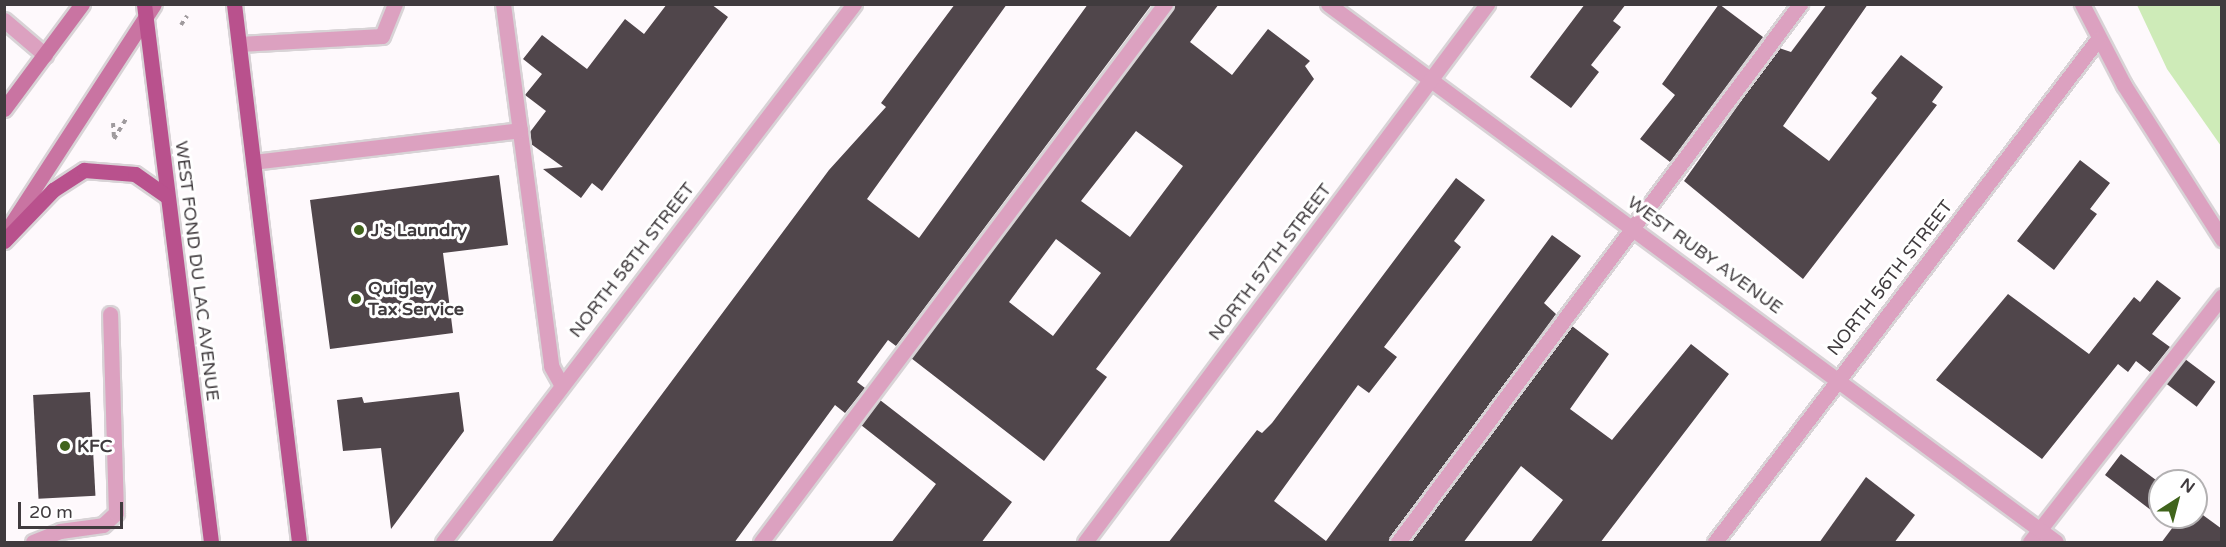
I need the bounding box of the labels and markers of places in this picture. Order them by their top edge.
place label: J's Laundry [371,219,467,241]
marker: J's Laundry [352,223,366,237]
place label: Quigley Tax Service [368,278,464,320]
marker: Quigley Tax Service [349,292,363,306]
place label: KFC [77,435,112,457]
marker: KFC [58,439,72,453]

